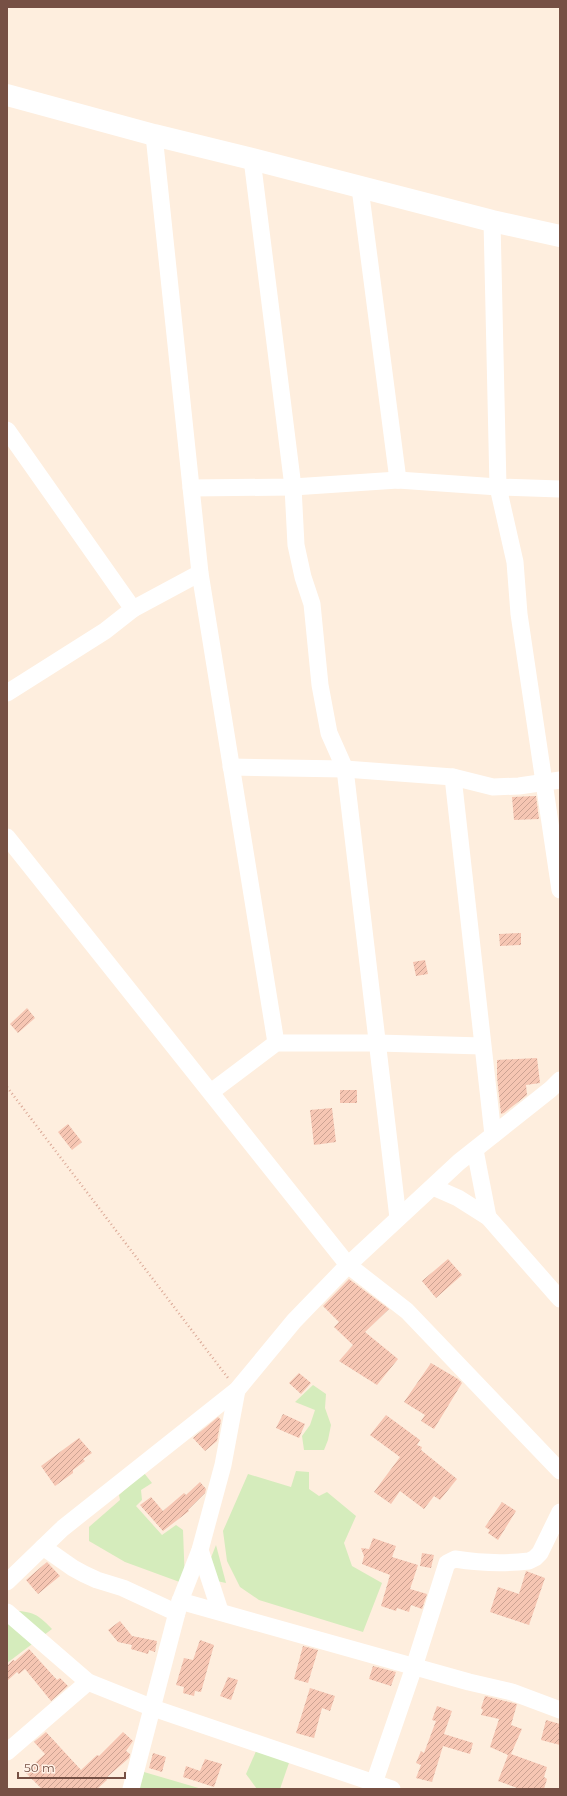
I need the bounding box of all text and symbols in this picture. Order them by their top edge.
scale bar [18,1754,125,1780]
text: 50 m [24,1760,55,1775]

